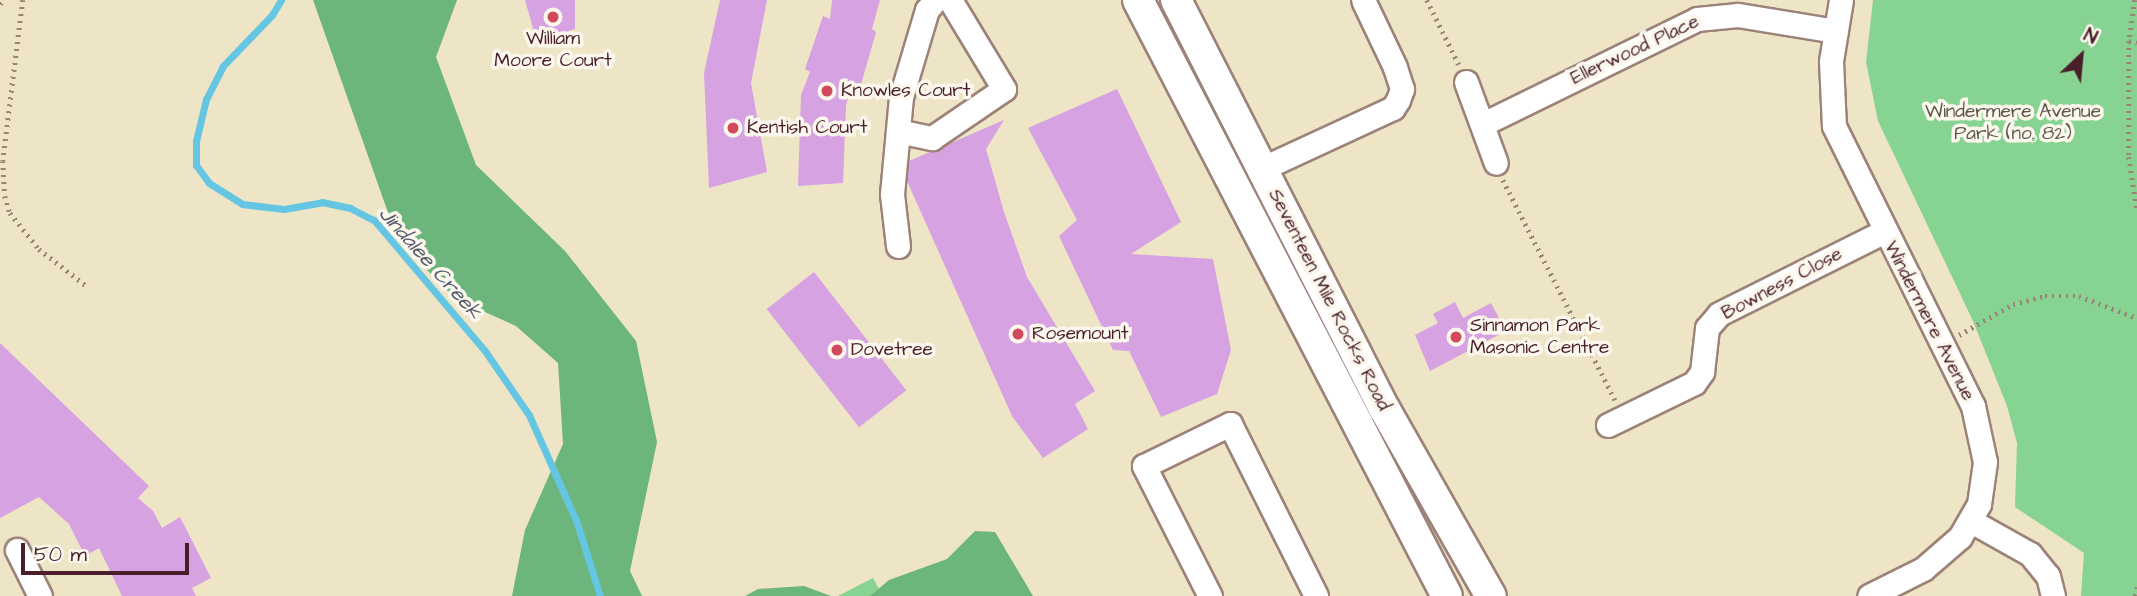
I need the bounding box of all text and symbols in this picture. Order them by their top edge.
marker: William Moore Court [545,9,561,25]
street label: Ellerwood Place [1567,10,1703,90]
north arrow [2046,21,2116,91]
text: N [2079,22,2102,51]
place label: William Moore Court [494,28,612,72]
place label: Knowles Court [841,80,970,102]
marker: Knowles Court [819,83,835,99]
park label: Windermere Avenue Park (no. 82) [1925,101,2101,145]
place label: Kentish Court [747,117,867,139]
marker: Kentish Court [725,120,741,136]
street label: Seventeen Mile Rocks Road [1263,185,1395,415]
water label: Jindalee Creek [373,202,487,324]
street label: Windermere Avenue [1879,237,1979,405]
street label: Bowness Close [1718,243,1846,325]
place label: Sinnamon Park Masonic Centre [1470,315,1609,359]
place label: Rosemount [1032,323,1128,345]
marker: Rosemount [1010,326,1026,342]
marker: Sinnamon Park Masonic Centre [1448,329,1464,345]
place label: Dovetree [851,339,933,361]
marker: Dovetree [829,342,845,358]
scale bar [24,530,192,574]
text: 50 m [34,540,87,569]

